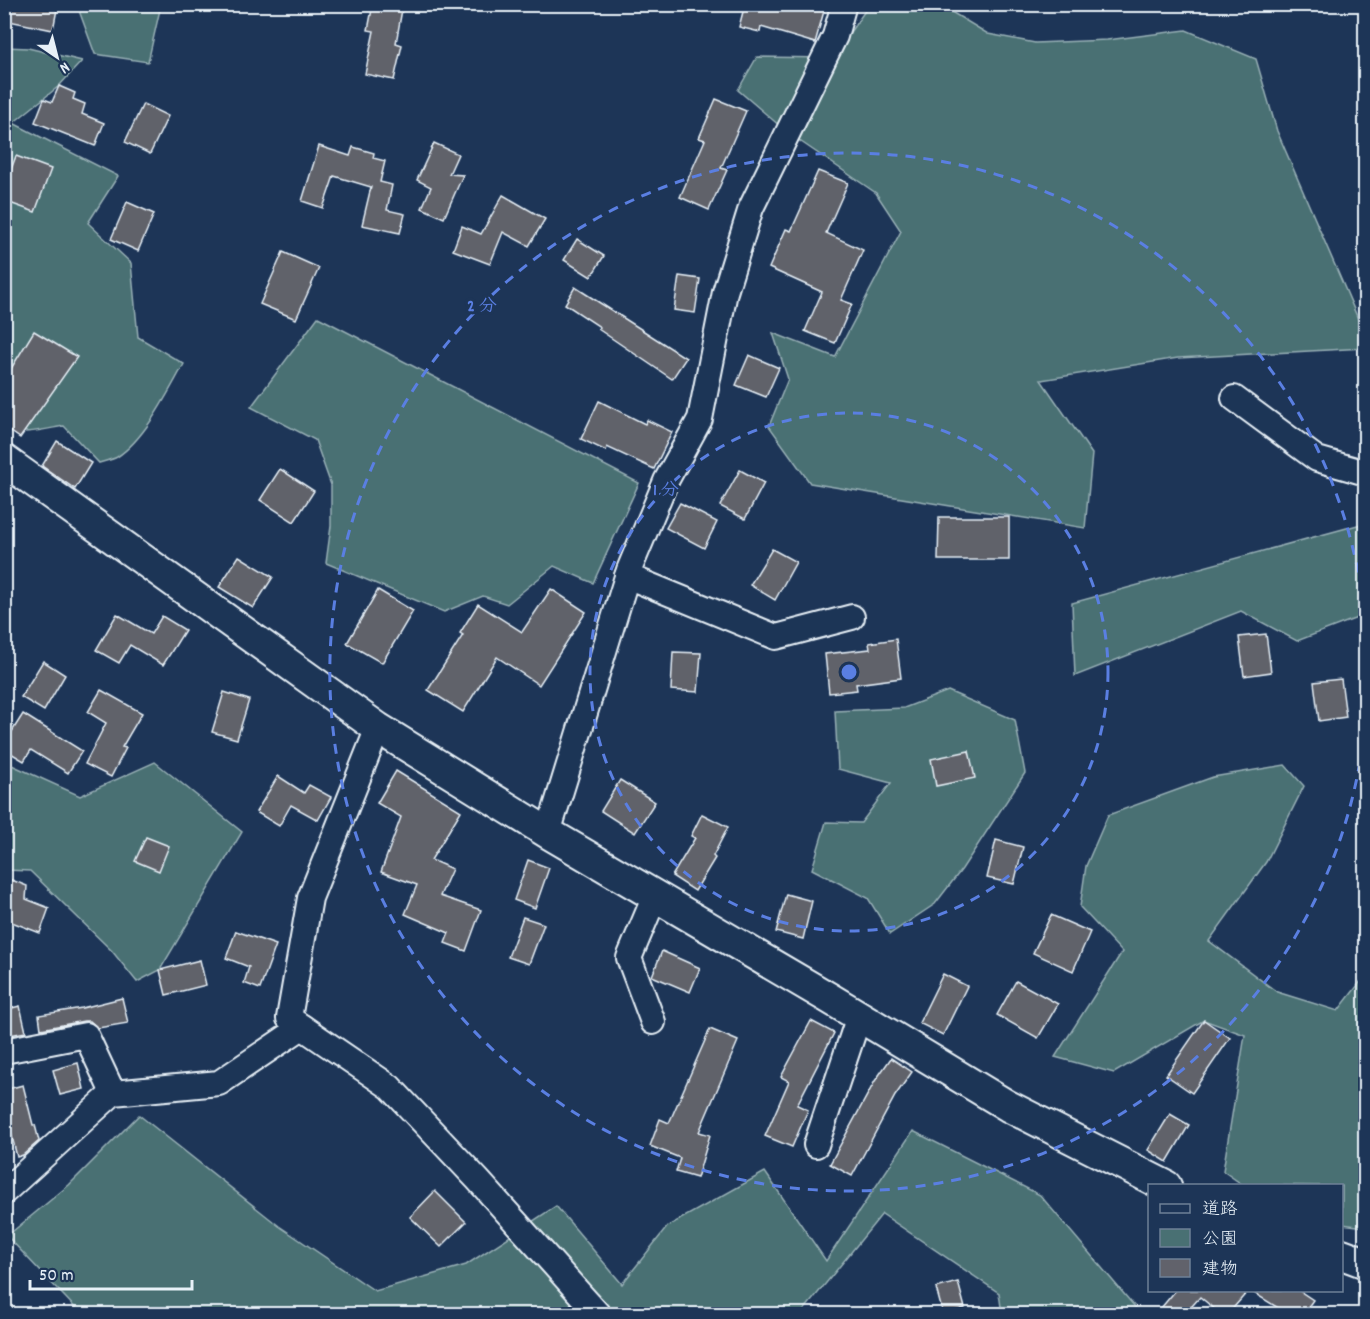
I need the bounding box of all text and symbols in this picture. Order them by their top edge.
north arrow [27,27,87,87]
text: N [54,56,74,79]
text: 2 分 [467,295,497,320]
text: 1 分 [653,479,679,504]
centre of rings [839,662,859,682]
legend [1148,1184,1343,1292]
text: 道路 [1202,1198,1238,1223]
text: 公園 [1202,1228,1238,1253]
scale bar [30,1253,192,1291]
text: 建物 [1202,1258,1238,1283]
text: 50 m [39,1264,74,1289]

